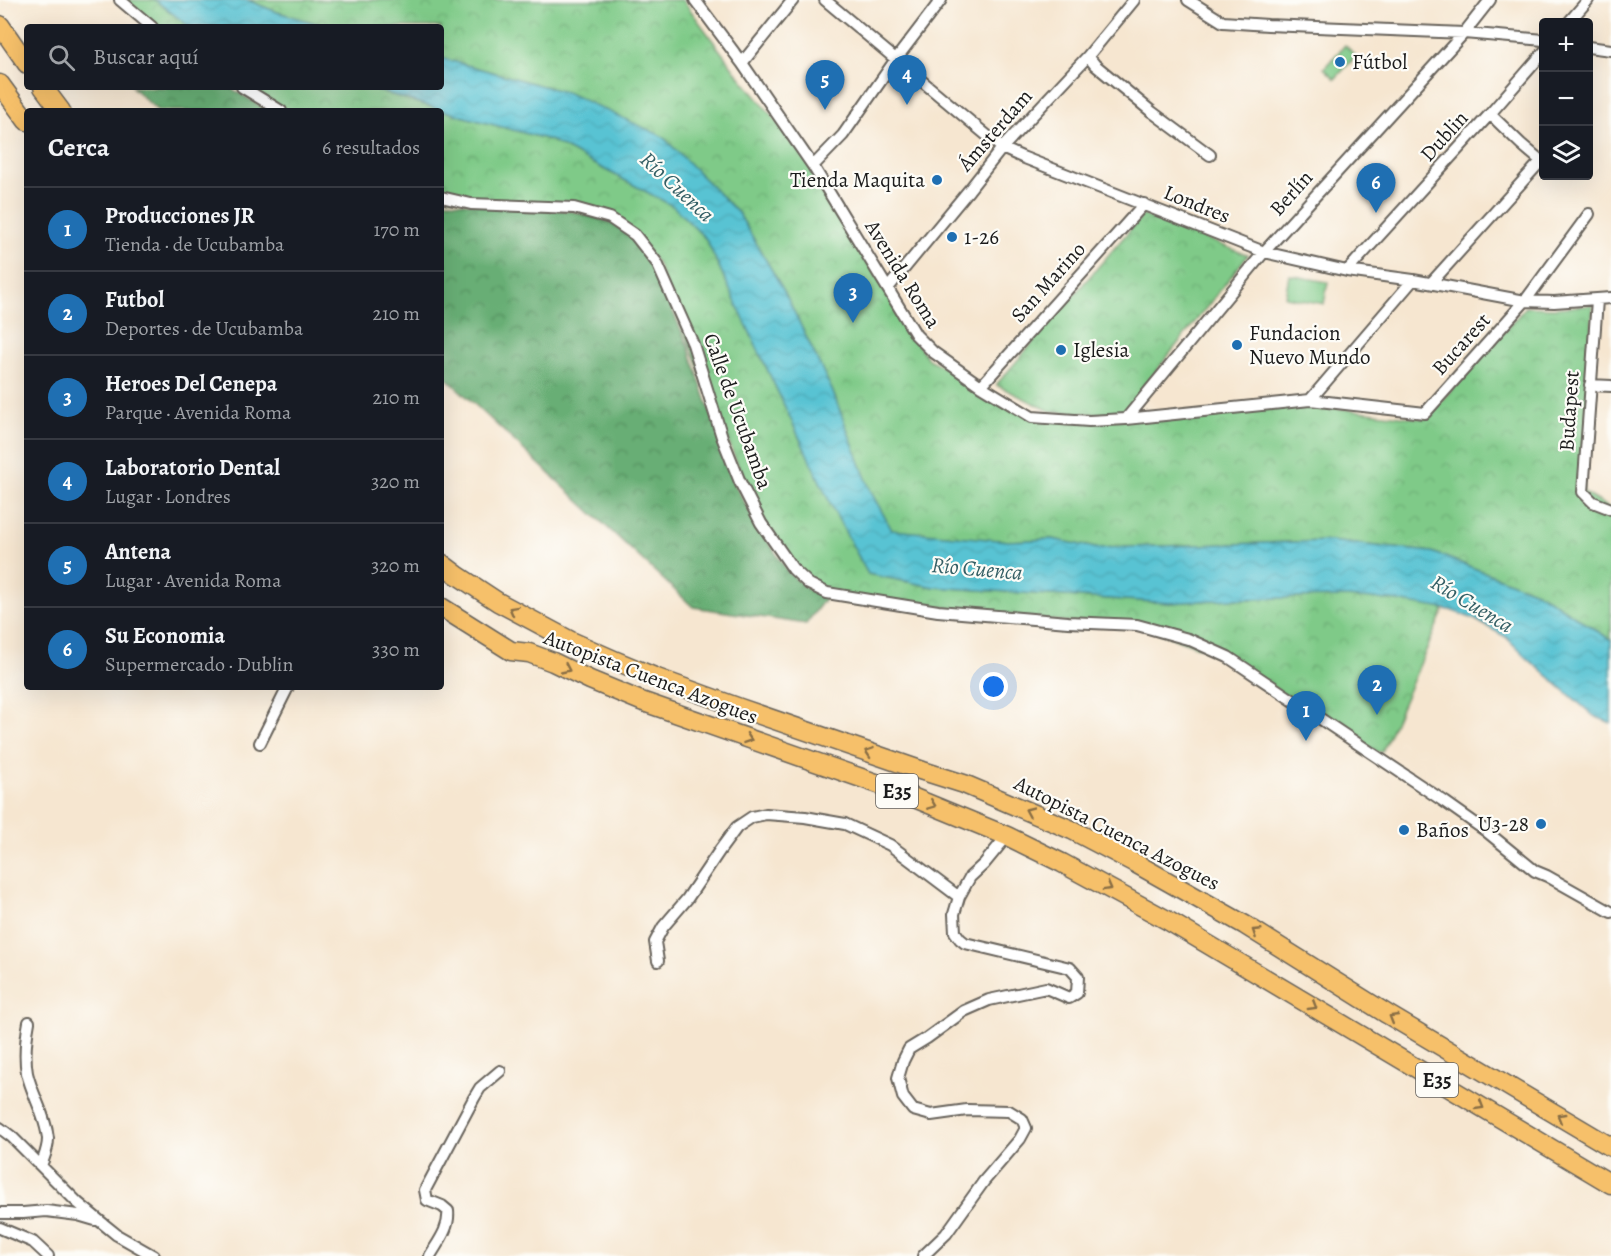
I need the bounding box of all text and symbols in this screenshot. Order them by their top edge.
map controls [1539,18,1593,180]
button: + [1539,18,1593,72]
search box [24,24,444,90]
icon: search [45,41,78,74]
text: Buscar aquí [93,42,199,72]
place label: Fútbol [1352,48,1407,76]
marker: Fútbol [1333,55,1347,69]
pin: 4 [888,56,926,105]
pin: 5 [806,60,844,110]
button: − [1539,72,1593,126]
street label: Ámsterdam [951,83,1039,178]
street label: Dublin [1414,105,1474,167]
button: layers [1539,126,1593,180]
text: Cerca [48,130,110,165]
text: 6 resultados [322,134,420,161]
water label: Río Cuenca [633,145,721,229]
street label: Berlín [1263,164,1319,222]
pin: 6 [1356,164,1396,213]
place label: Tienda Maquita [790,166,925,194]
marker: Tienda Maquita [930,173,944,187]
street label: Londres [1159,178,1235,230]
text: Producciones JR [105,201,255,231]
street label: Avenida Roma [858,214,948,334]
text: 1 [64,216,71,243]
text: 170 m [374,216,420,243]
place label: 1-26 [964,223,999,251]
marker: 1-26 [945,230,959,244]
text: Tienda · de Ucubamba [105,231,284,258]
street label: San Marino [1004,236,1092,328]
pin: 3 [834,274,872,323]
text: Futbol [105,285,164,315]
text: 2 [63,300,72,327]
text: 210 m [372,300,420,327]
street label: Bucarest [1426,307,1497,381]
text: Deportes · de Ucubamba [105,315,303,342]
place label: Fundacion Nuevo Mundo [1249,319,1370,371]
street label: Calle de Ucubamba [697,329,779,493]
place label: Iglesia [1073,336,1130,364]
marker: Fundacion Nuevo Mundo [1230,338,1244,352]
marker: Iglesia [1054,343,1068,357]
text: Heroes Del Cenepa [105,369,278,399]
street label: Budapest [1552,370,1586,452]
text: 3 [63,384,72,411]
text: 210 m [372,384,420,411]
text: Parque · Avenida Roma [105,399,291,426]
text: Laboratorio Dental [105,453,280,483]
text: 4 [63,468,72,495]
text: 320 m [371,468,420,495]
text: Lugar · Londres [105,483,231,510]
text: Antena [105,537,171,567]
water label: Río Cuenca [930,550,1024,588]
text: 5 [63,552,72,579]
text: 320 m [371,552,420,579]
text: Lugar · Avenida Roma [105,567,282,594]
water label: Río Cuenca [1425,568,1519,640]
one-way arrow [509,606,519,617]
text: Su Economia [105,621,225,651]
street label: Autopista Cuenca Azogues [539,623,762,731]
text: 6 [63,636,72,663]
text: 330 m [372,636,420,663]
text: Supermercado · Dublin [105,651,293,678]
one-way arrow [560,661,571,673]
pin: 2 [1358,666,1396,715]
your location [979,672,1008,701]
pin: 1 [1286,692,1326,741]
one-way arrow [742,732,753,744]
one-way arrow [864,746,875,759]
street label: Autopista Cuenca Azogues [1009,769,1225,897]
road number: E35 [876,774,918,808]
one-way arrow [925,798,936,810]
one-way arrow [1024,806,1035,818]
place label: U3-28 [1478,810,1529,838]
place label: Baños [1416,816,1469,844]
marker: U3-28 [1534,817,1548,831]
marker: Baños [1397,823,1411,837]
one-way arrow [1102,880,1112,891]
one-way arrow [1252,928,1262,940]
one-way arrow [1307,999,1317,1011]
one-way arrow [1389,1013,1399,1025]
road number: E35 [1416,1063,1458,1097]
one-way arrow [1474,1099,1484,1111]
one-way arrow [1557,1113,1567,1125]

